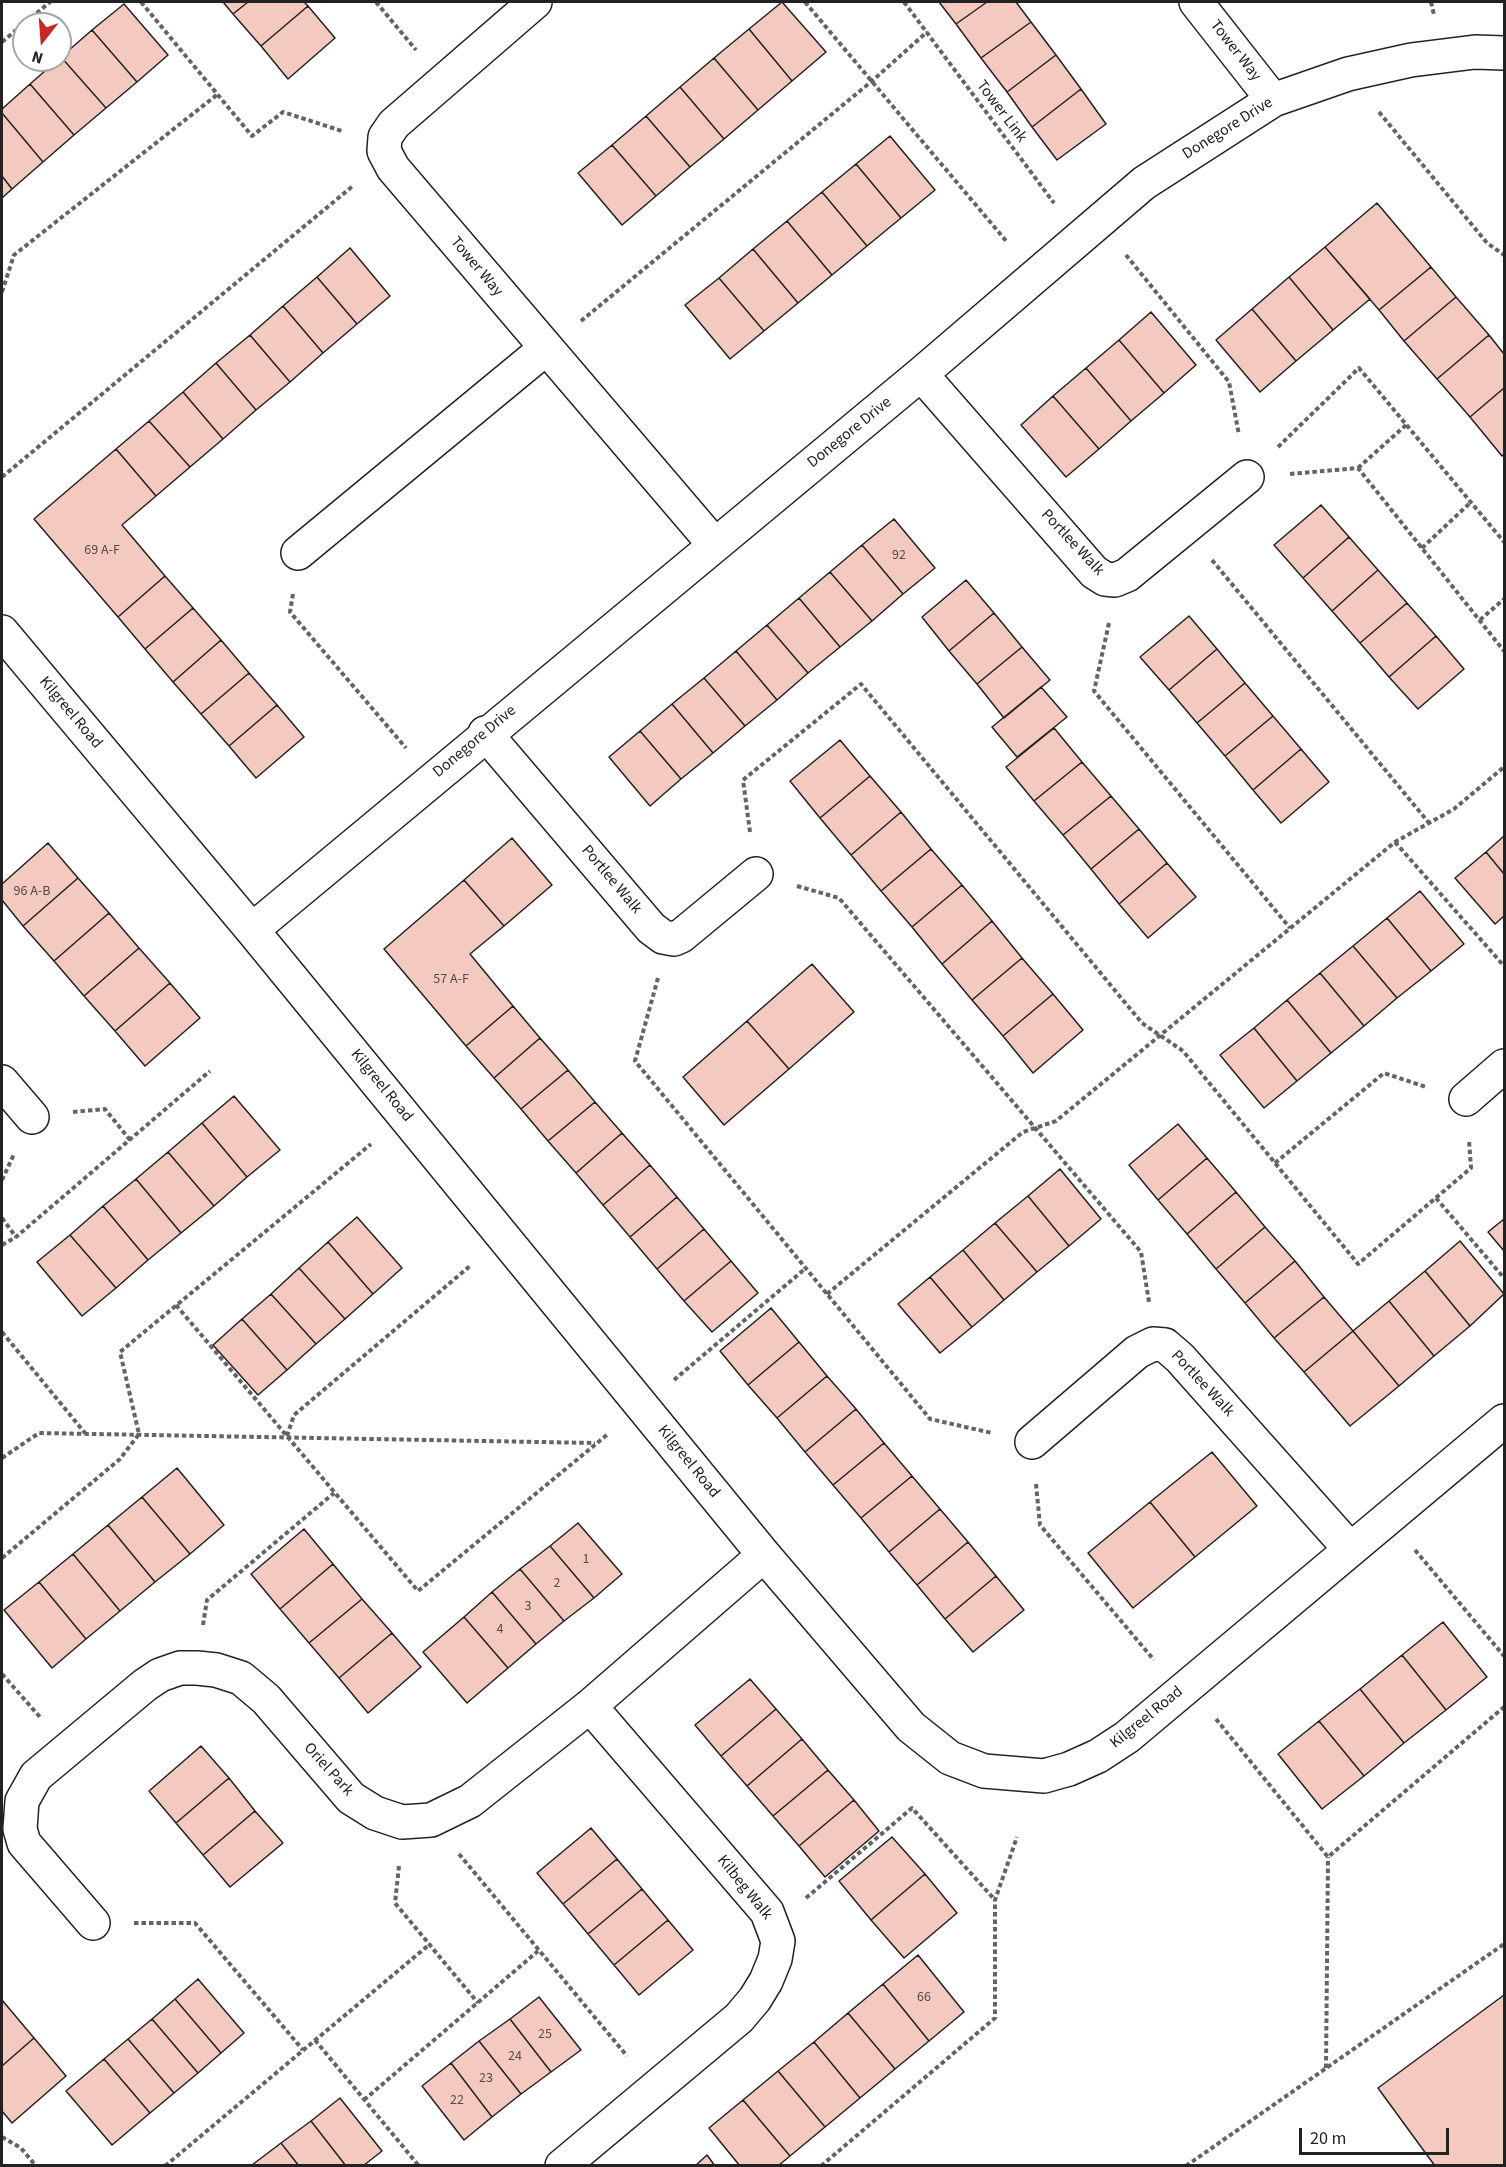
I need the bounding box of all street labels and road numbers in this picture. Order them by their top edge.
street label: Tower Way [1205,17,1265,85]
street label: Tower Link [971,77,1031,147]
street label: Donegore Drive [1179,94,1277,164]
street label: Tower Way [445,233,507,301]
street label: Donegore Drive [804,393,896,473]
street label: Portlee Walk [1036,506,1108,580]
street label: Kilgreel Road [34,673,106,753]
street label: Donegore Drive [429,702,521,782]
street label: Portlee Walk [577,842,645,918]
street label: Kilgreel Road [346,1046,416,1126]
street label: Portlee Walk [1166,1347,1238,1421]
street label: Kilgreel Road [653,1422,723,1502]
street label: Kilgreel Road [1107,1683,1187,1753]
street label: Oriel Park [299,1739,357,1801]
street label: Kilbeg Walk [712,1852,776,1924]

